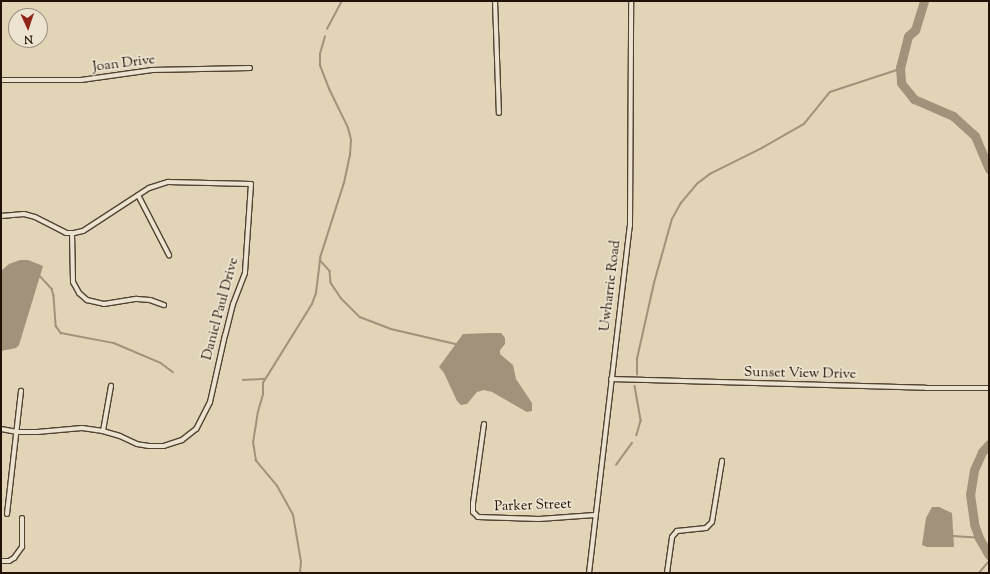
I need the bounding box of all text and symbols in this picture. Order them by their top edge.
north arrow [8,8,48,48]
text: N [24,31,33,47]
street label: Joan Drive [92,52,156,76]
street label: Uwharrie Road [597,239,625,333]
street label: Daniel Paul Drive [199,256,243,362]
street label: Sunset View Drive [744,365,856,383]
street label: Parker Street [494,496,572,516]

